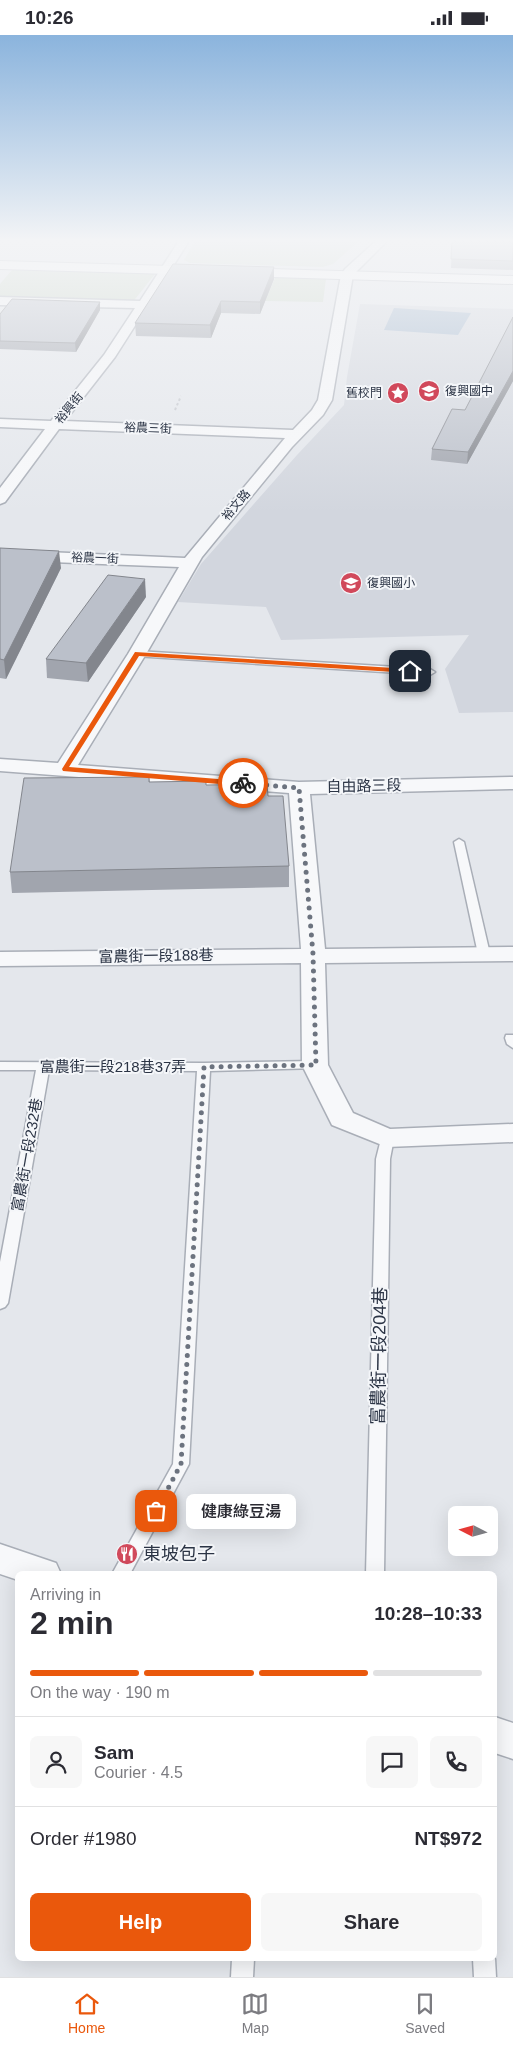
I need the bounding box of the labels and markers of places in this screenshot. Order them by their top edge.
school or university icon: 復興國中 [417,379,441,403]
place icon: 舊校門 [386,381,410,405]
place label: 復興國中 [445,384,493,398]
place label: 舊校門 [346,386,382,400]
school or university icon: 復興國小 [339,571,363,595]
place label: 復興國小 [367,576,415,590]
pin [389,650,431,692]
pin [135,1490,177,1532]
callout: 健康綠豆湯 [186,1493,296,1529]
restaurant icon: 東坡包子 [115,1542,139,1566]
place label: 東坡包子 [143,1544,215,1564]

